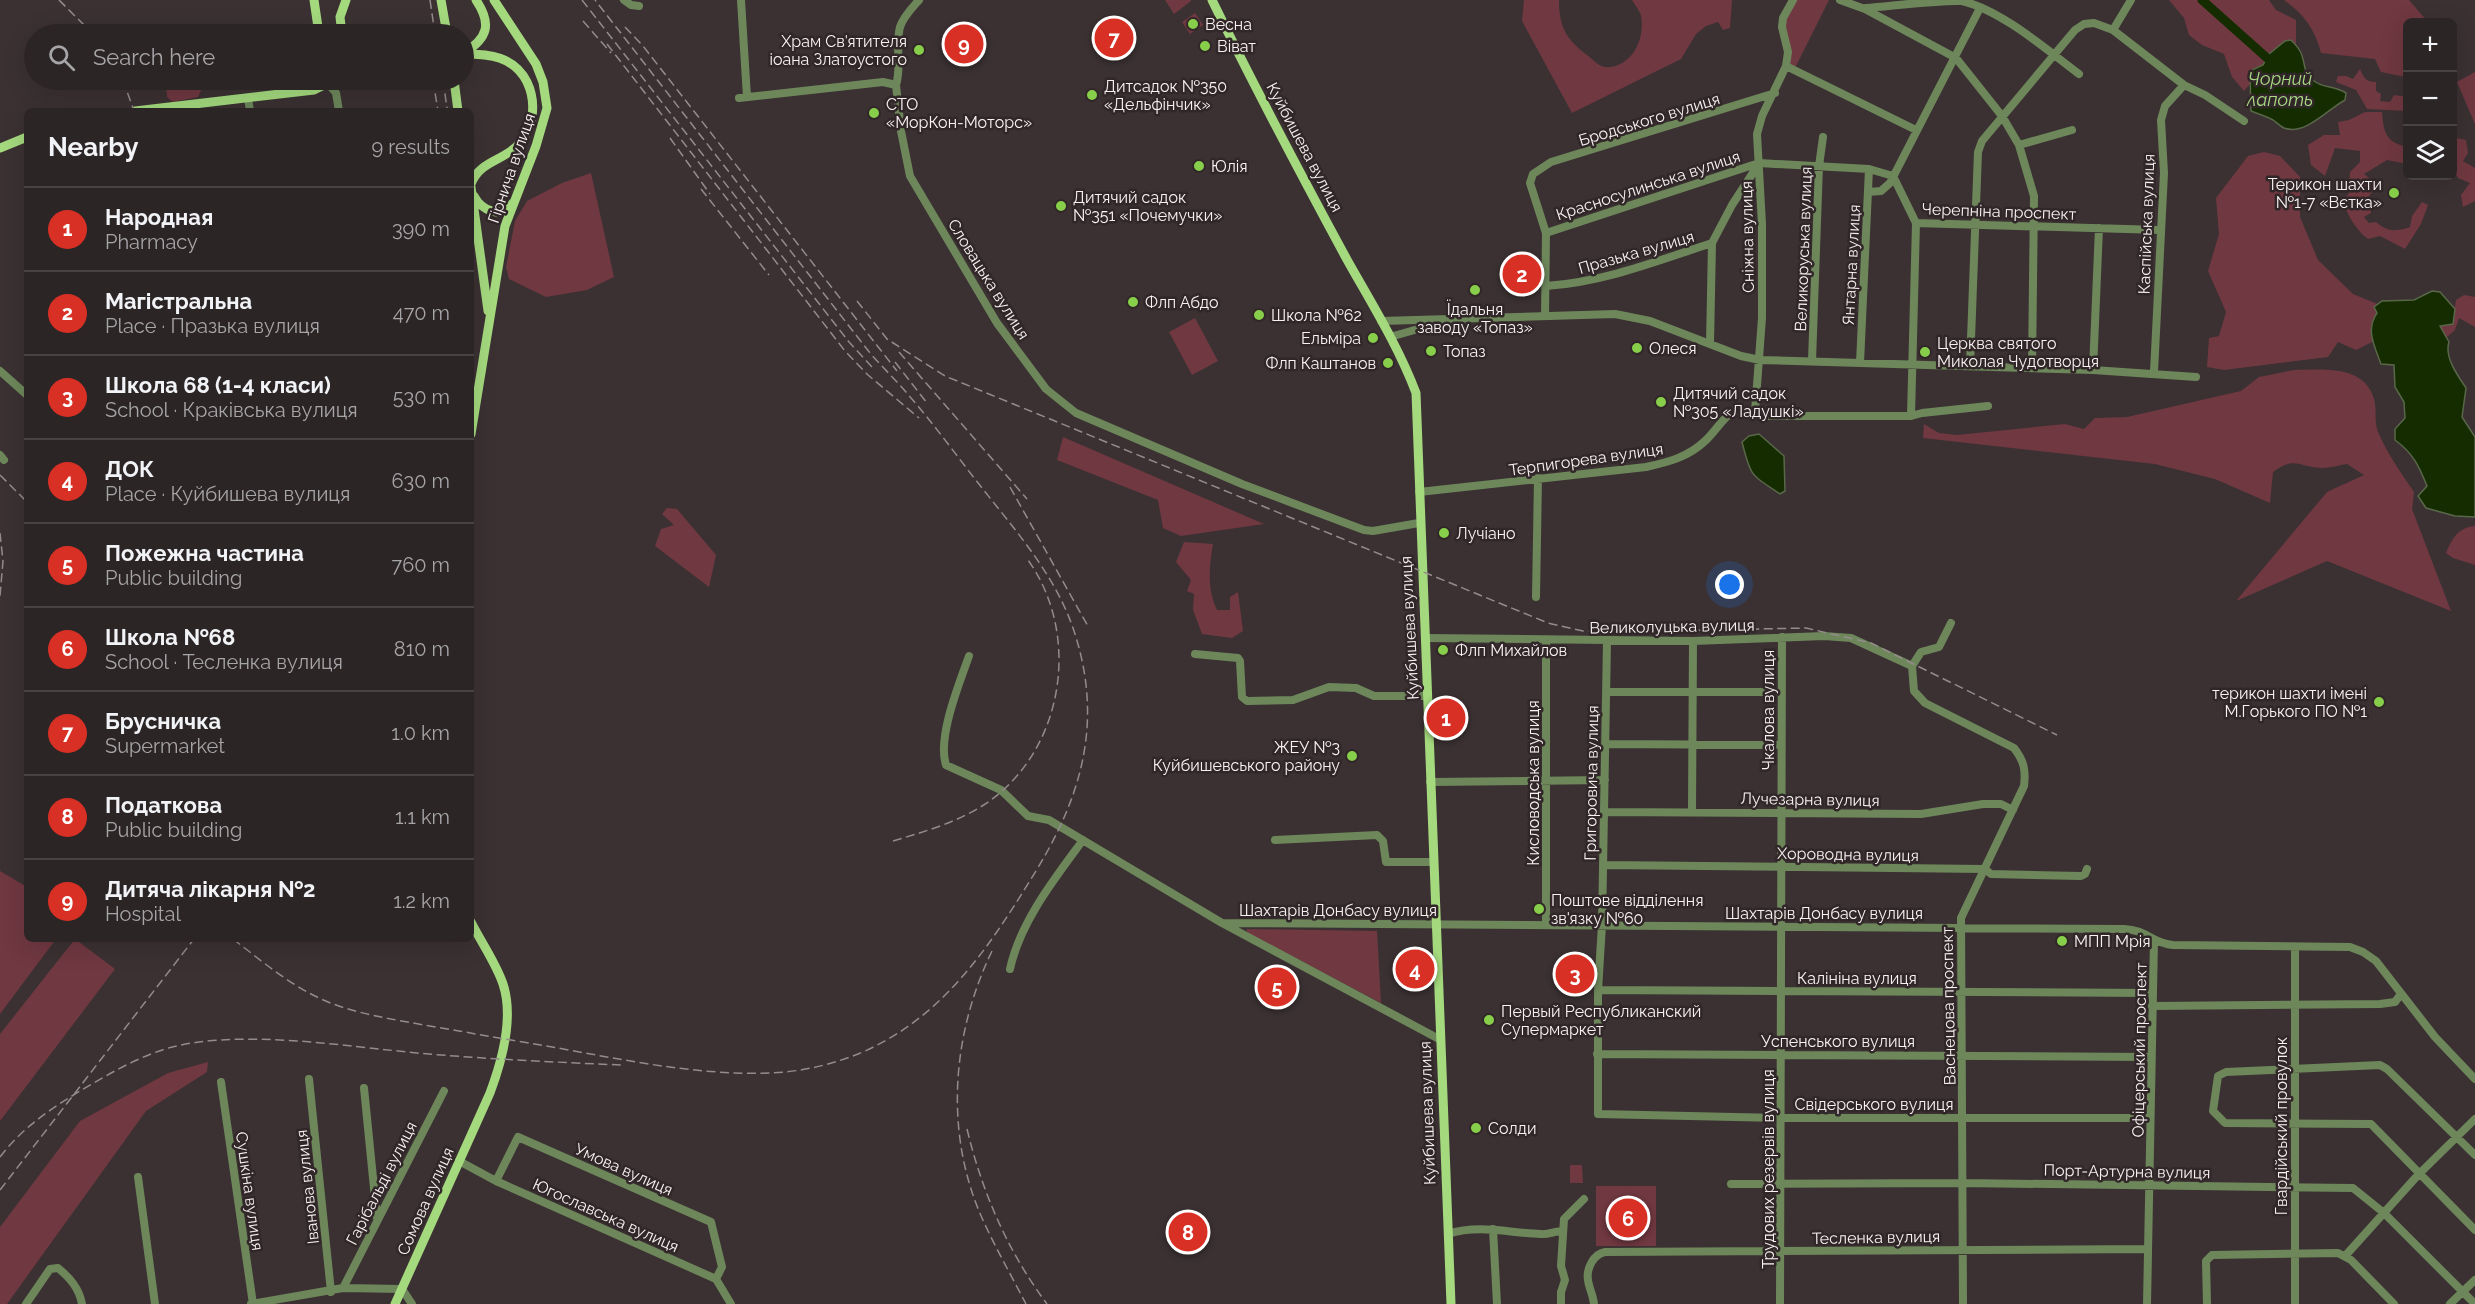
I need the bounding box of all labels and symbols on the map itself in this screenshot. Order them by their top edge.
pin: 7 [1094,15,1134,60]
place label: Весна [1205,15,1252,34]
marker: Весна [1186,17,1200,31]
pin: 9 [944,22,984,66]
place label: Храм Св'ятителя іоана Златоустого [770,32,907,69]
place label: Віват [1217,37,1256,56]
marker: Віват [1198,39,1212,53]
marker: Храм Св'ятителя іоана Златоустого [912,43,926,57]
water label: Чорний лапоть [2246,68,2313,110]
place label: Дитсадок №350 «Дельфінчик» [1104,77,1227,114]
street label: Куйбишева вулиця [1262,79,1347,215]
marker: Дитсадок №350 «Дельфінчик» [1085,88,1099,102]
street label: Бродського вулиця [1576,89,1722,150]
place label: СТО «МорКон-Моторс» [886,95,1032,132]
marker: СТО «МорКон-Моторс» [867,106,881,120]
street label: Гірнича вулиця [484,111,539,226]
street label: Красносулинська вулиця [1554,147,1743,224]
street label: Каспійська вулиця [2135,153,2158,295]
place label: Юлія [1211,157,1248,176]
marker: Юлія [1192,159,1206,173]
street label: Великоруська вулиця [1791,166,1816,332]
place label: Терикон шахти №1-7 «Вєтка» [2268,175,2382,212]
street label: Сніжна вулиця [1737,181,1758,293]
marker: Терикон шахти №1-7 «Вєтка» [2387,186,2401,200]
place label: Дитячий садок №351 «Почемучки» [1073,188,1222,225]
marker: Дитячий садок №351 «Почемучки» [1054,199,1068,213]
street label: Черепніна проспект [1921,199,2077,224]
street label: Янтарна вулиця [1839,204,1864,326]
street label: Словацька вулиця [944,216,1033,343]
street label: Празька вулиця [1576,227,1696,278]
pin: 2 [1502,252,1541,296]
marker: Їдальня заводу «Топаз» [1468,283,1482,297]
place label: Флп Абдо [1145,293,1219,312]
marker: Флп Абдо [1126,295,1140,309]
place label: Їдальня заводу «Топаз» [1417,299,1533,337]
place label: Школа №62 [1271,306,1362,325]
marker: Школа №62 [1252,308,1266,322]
place label: Ельміра [1301,329,1361,348]
marker: Ельміра [1366,331,1380,345]
place label: Церква святого Миколая Чудотворця [1937,334,2099,371]
place label: Олеся [1649,339,1697,358]
marker: Олеся [1630,341,1644,355]
place label: Топаз [1443,342,1486,361]
marker: Топаз [1424,344,1438,358]
marker: Церква святого Миколая Чудотворця [1918,345,1932,359]
place label: Флп Каштанов [1265,354,1376,373]
marker: Флп Каштанов [1381,356,1395,370]
place label: Дитячий садок №305 «Ладушкі» [1673,384,1804,421]
marker: Дитячий садок №305 «Ладушкі» [1654,395,1668,409]
street label: Терпигорева вулиця [1508,439,1665,480]
place label: Лучіано [1456,524,1516,543]
marker: Лучіано [1437,526,1451,540]
street label: Куйбишева вулиця [1396,556,1423,700]
your location [1715,570,1744,599]
street label: Великолуцька вулиця [1589,616,1755,637]
place label: Флп Михайлов [1455,641,1567,660]
marker: Флп Михайлов [1436,643,1450,657]
street label: Чкалова вулиця [1759,650,1778,770]
place label: терикон шахти імені М.Горького ПО №1 [2212,684,2367,721]
marker: терикон шахти імені М.Горького ПО №1 [2372,695,2386,709]
pin: 1 [1426,696,1466,740]
street label: Кисловодська вулиця [1524,700,1543,866]
street label: Григоровича вулиця [1581,705,1602,861]
place label: ЖЕУ №3 Куйбишевського району [1153,738,1340,775]
marker: ЖЕУ №3 Куйбишевського району [1345,749,1359,763]
street label: Лучезарна вулиця [1740,789,1880,810]
street label: Хороводна вулиця [1777,844,1919,865]
place label: Поштове відділення зв'язку №60 [1551,891,1703,928]
street label: Шахтарів Донбасу вулиця [1239,901,1437,920]
marker: Поштове відділення зв'язку №60 [1532,902,1546,916]
street label: Шахтарів Донбасу вулиця [1725,904,1923,923]
street label: Васнецова проспект [1938,926,1959,1086]
place label: МПП Мрія [2074,932,2151,951]
marker: МПП Мрія [2055,934,2069,948]
pin: 4 [1396,946,1434,992]
pin: 3 [1556,952,1594,996]
street label: Офіцерський проспект [2128,962,2151,1138]
pin: 5 [1258,964,1296,1010]
street label: Калініна вулиця [1797,969,1917,988]
place label: Первый Республиканский Супермаркет [1501,1002,1701,1039]
marker: Первый Республиканский Супермаркет [1482,1013,1496,1027]
street label: Успенського вулиця [1761,1032,1915,1051]
street label: Гвардійський провулок [2272,1037,2291,1215]
street label: Куйбишева вулиця [1415,1041,1440,1185]
street label: Трудових резервів вулиця [1759,1069,1778,1269]
street label: Свідерського вулиця [1794,1095,1954,1114]
street label: Гарібальді вулиця [342,1118,421,1248]
place label: Солди [1488,1119,1536,1138]
marker: Солди [1469,1121,1483,1135]
street label: Іванова вулиця [292,1129,323,1245]
street label: Сушкіна вулиця [232,1130,267,1252]
street label: Умова вулиця [572,1139,676,1200]
street label: Сомова вулиця [393,1144,458,1258]
street label: Порт-Артурна вулиця [2043,1161,2211,1182]
street label: Югославська вулиця [530,1175,682,1256]
pin: 6 [1608,1196,1648,1240]
pin: 8 [1168,1210,1208,1254]
street label: Тесленка вулиця [1812,1227,1940,1248]

